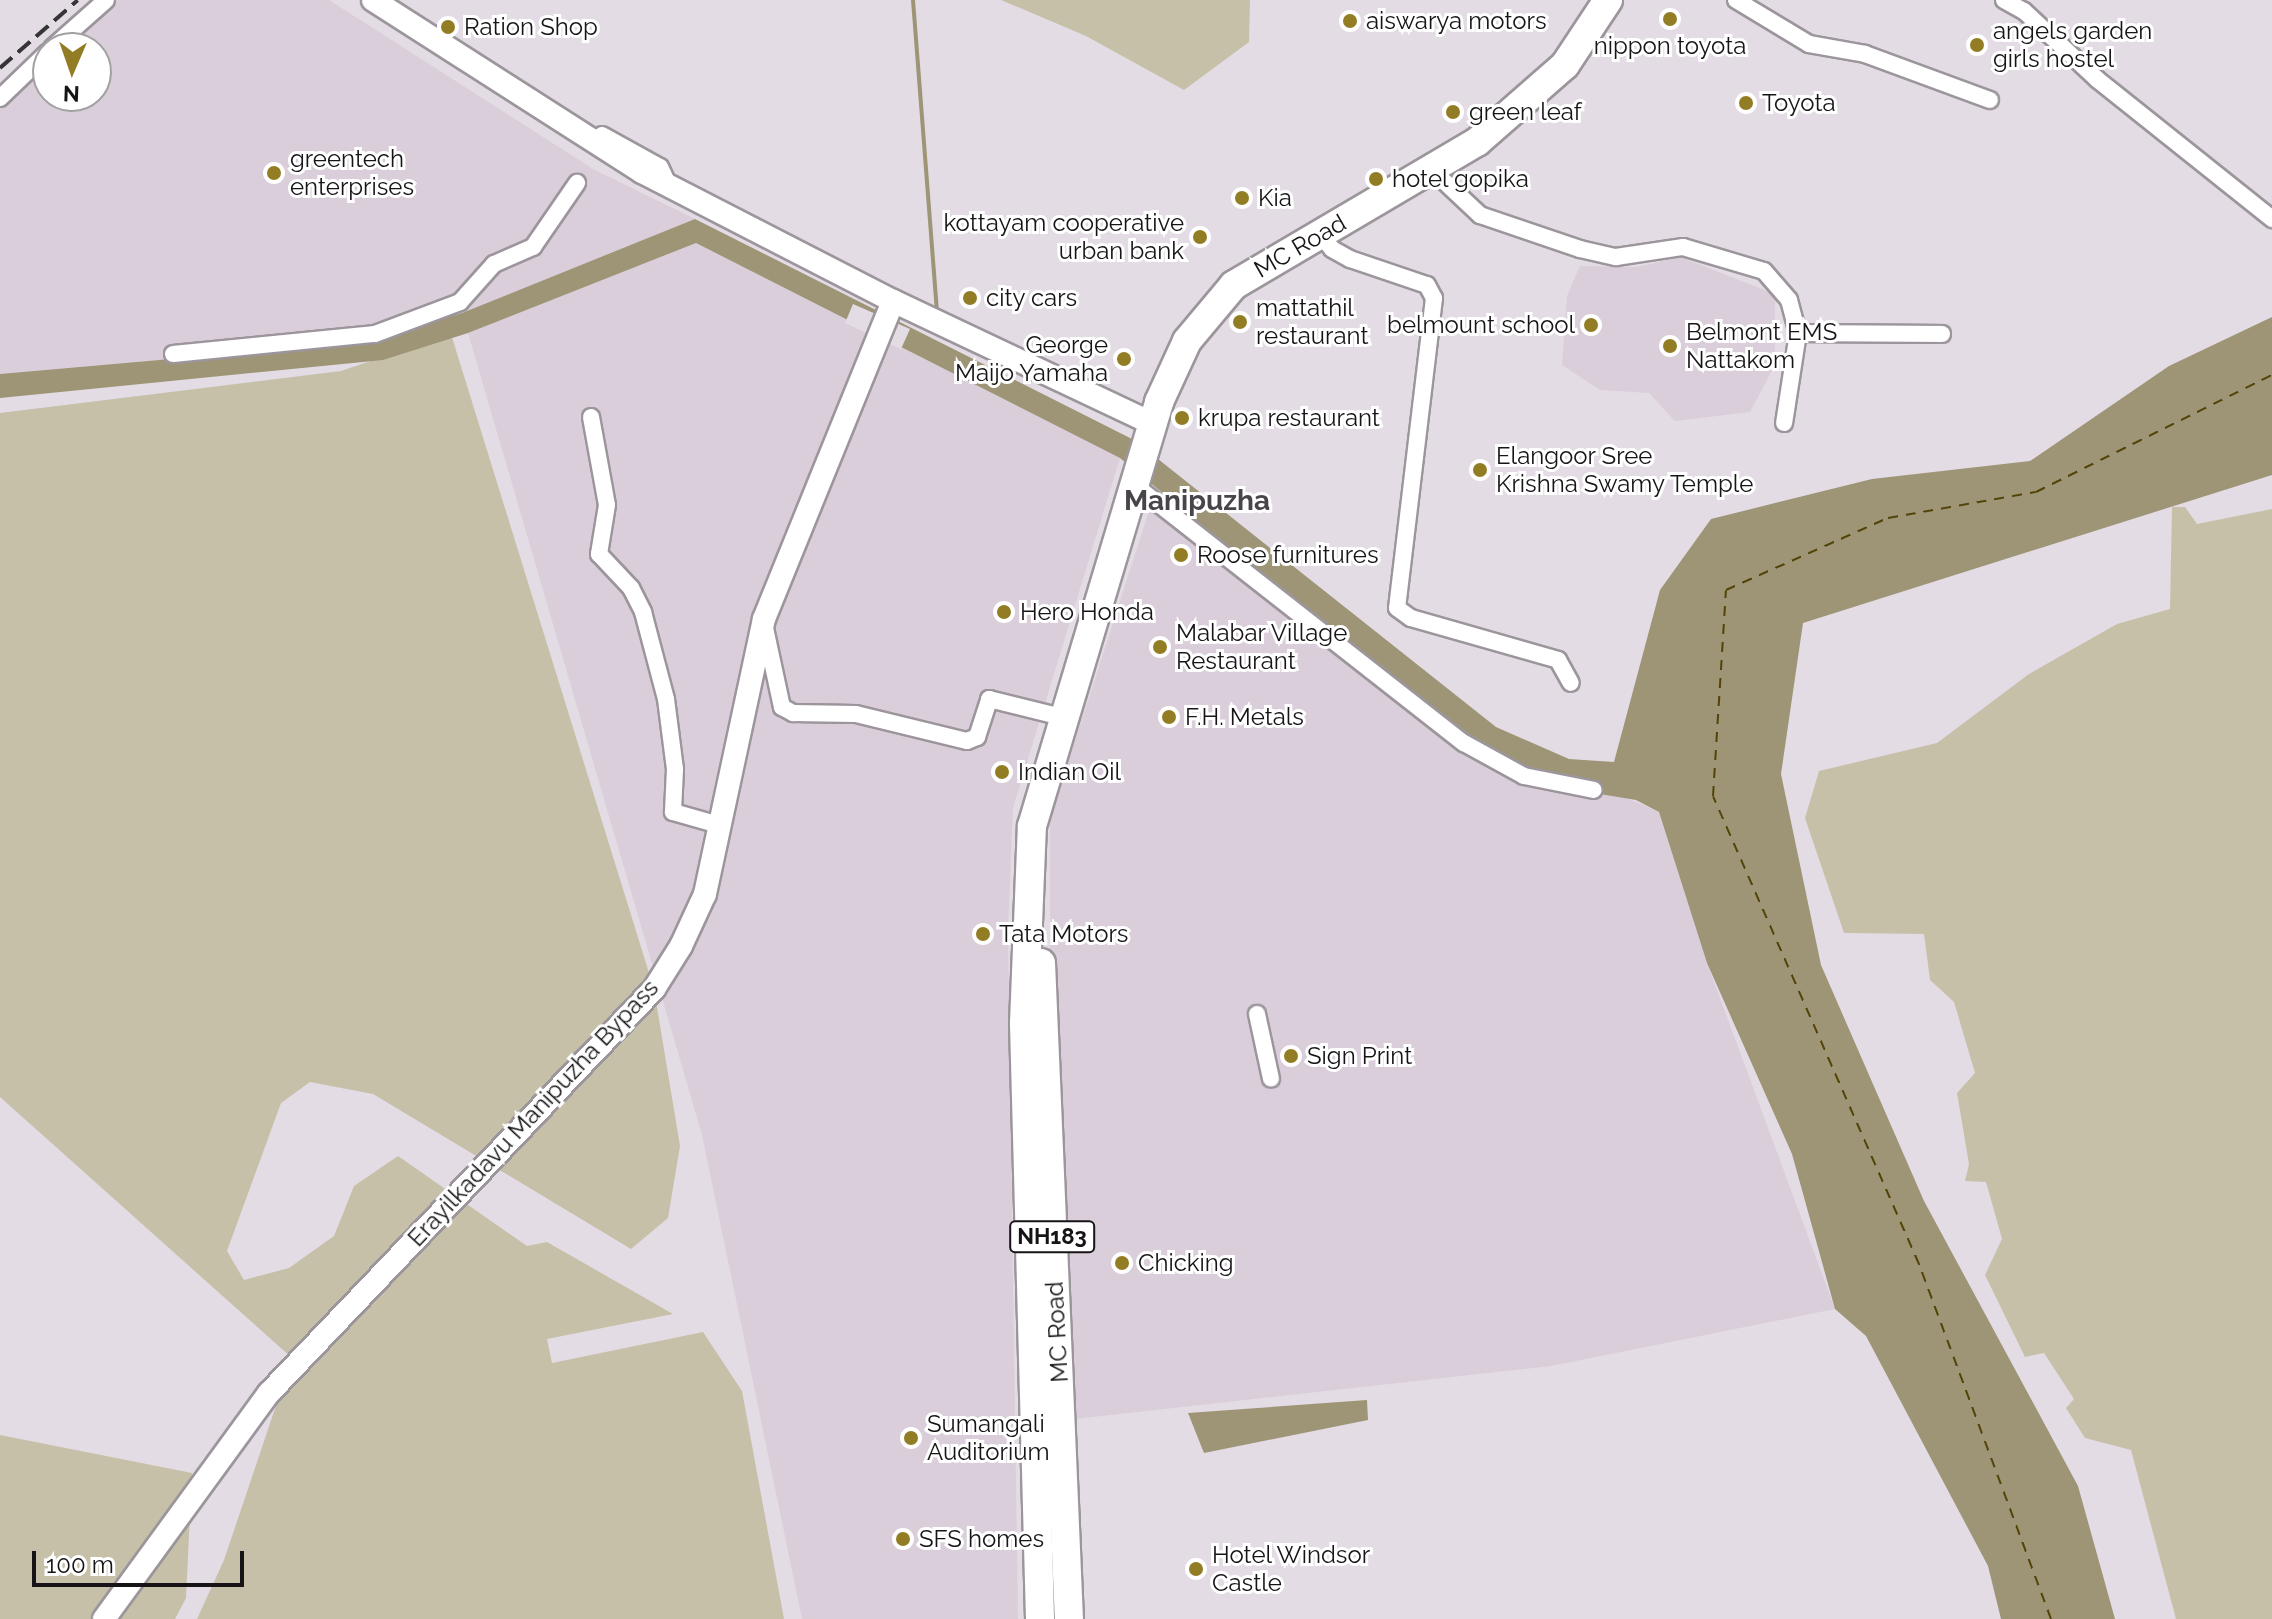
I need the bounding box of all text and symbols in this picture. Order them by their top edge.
place label: aiswarya motors [1366,7,1547,35]
marker: nippon toyota [1661,10,1679,28]
marker: aiswarya motors [1341,12,1359,30]
place label: Ration Shop [464,13,598,41]
place label: angels garden girls hostel [1993,17,2152,73]
marker: Ration Shop [439,18,457,36]
north arrow [32,32,112,112]
place label: nippon toyota [1594,32,1746,60]
marker: angels garden girls hostel [1968,36,1986,54]
text: N [62,81,80,107]
place label: Toyota [1762,89,1836,117]
marker: Toyota [1737,94,1755,112]
place label: green leaf [1469,98,1582,126]
marker: green leaf [1444,103,1462,121]
place label: greentech enterprises [290,145,414,201]
marker: greentech enterprises [265,164,283,182]
place label: hotel gopika [1392,165,1530,193]
marker: hotel gopika [1367,170,1385,188]
place label: Kia [1258,184,1292,212]
marker: Kia [1233,189,1251,207]
street label: MC Road [1249,208,1351,284]
place label: kottayam cooperative urban bank [944,209,1184,265]
marker: kottayam cooperative urban bank [1191,228,1209,246]
place label: city cars [986,284,1078,312]
marker: city cars [961,289,979,307]
place label: mattathil restaurant [1256,294,1368,350]
place label: belmount school [1387,311,1575,339]
marker: mattathil restaurant [1231,313,1249,331]
marker: belmount school [1582,316,1600,334]
place label: Belmont EMS Nattakom [1686,318,1837,374]
place label: George Maijo Yamaha [954,331,1108,387]
marker: Belmont EMS Nattakom [1661,337,1679,355]
marker: George Maijo Yamaha [1115,350,1133,368]
place label: krupa restaurant [1198,404,1380,432]
marker: krupa restaurant [1173,409,1191,427]
place label: Elangoor Sree Krishna Swamy Temple [1496,442,1755,498]
marker: Elangoor Sree Krishna Swamy Temple [1471,461,1489,479]
district label: Manipuzha [1124,484,1270,518]
place label: Roose furnitures [1197,541,1378,569]
marker: Roose furnitures [1172,546,1190,564]
place label: Hero Honda [1020,598,1154,626]
marker: Hero Honda [995,603,1013,621]
place label: Malabar Village Restaurant [1176,619,1349,675]
marker: Malabar Village Restaurant [1151,638,1169,656]
place label: F.H. Metals [1185,703,1304,731]
marker: F.H. Metals [1160,708,1178,726]
place label: Indian Oil [1018,758,1121,786]
marker: Indian Oil [993,763,1011,781]
place label: Tata Motors [999,920,1128,948]
marker: Tata Motors [974,925,992,943]
street label: Erayilkadavu Manipuzha Bypass [402,974,664,1252]
place label: Sign Print [1307,1042,1412,1070]
marker: Sign Print [1282,1047,1300,1065]
road number: NH183 [1008,1219,1096,1255]
place label: Chicking [1138,1249,1234,1277]
marker: Chicking [1113,1254,1131,1272]
street label: MC Road [1040,1281,1074,1383]
place label: Sumangali Auditorium [927,1410,1049,1466]
marker: Sumangali Auditorium [902,1429,920,1447]
place label: SFS homes [919,1525,1044,1553]
marker: SFS homes [894,1530,912,1548]
scale bar [36,1535,248,1585]
place label: Hotel Windsor Castle [1212,1541,1372,1597]
text: 100 m [46,1550,114,1579]
marker: Hotel Windsor Castle [1187,1560,1205,1578]

